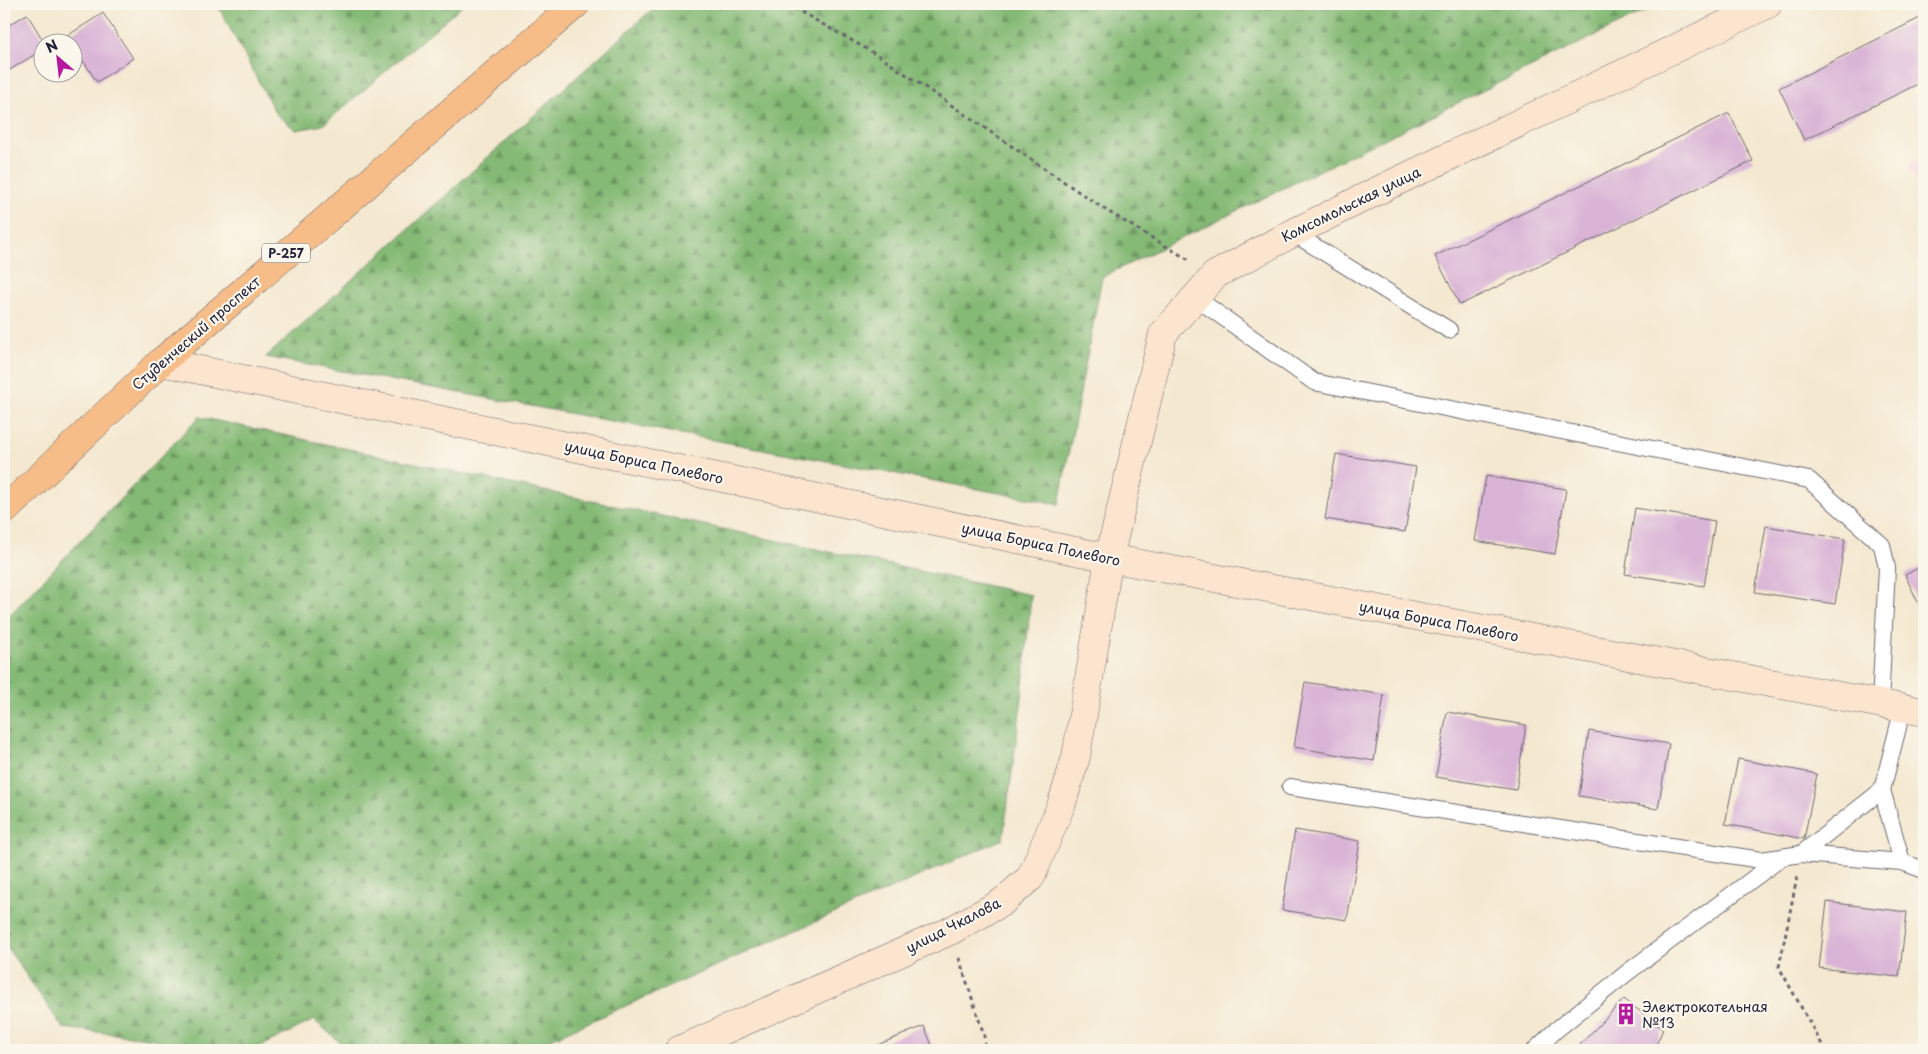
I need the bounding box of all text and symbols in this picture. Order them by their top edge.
north arrow [32,32,82,82]
text: N [42,34,61,58]
street label: Комсомольская улица [1278,161,1424,247]
road number: Р-257 [262,244,310,262]
street label: Студенческий проспект [127,271,265,395]
street label: улица Бориса Полевого [563,435,725,489]
street label: улица Бориса Полевого [960,517,1122,571]
street label: улица Бориса Полевого [1358,595,1521,647]
street label: улица Чкалова [902,892,1004,958]
place label: Электрокотельная №13 [1642,996,1768,1033]
building icon: Электрокотельная №13 [1613,1001,1639,1027]

